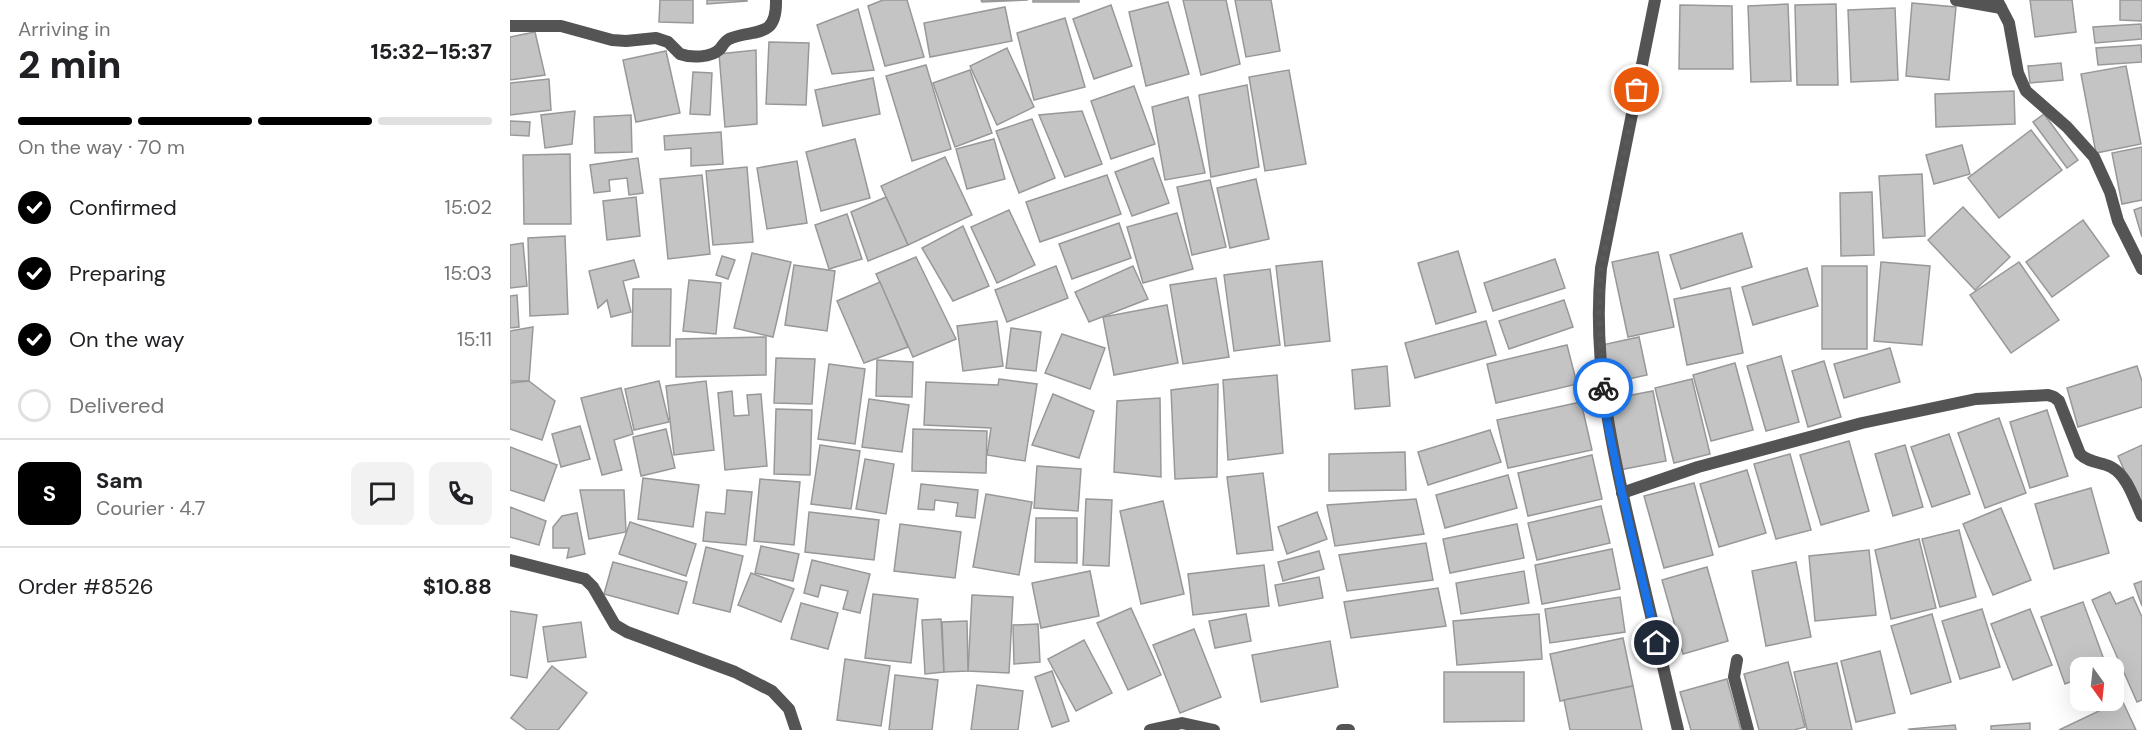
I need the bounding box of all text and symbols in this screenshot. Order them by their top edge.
text: Arriving in [18,16,110,42]
text: 15:32–15:37 [371,37,492,66]
text: 2 min [18,39,122,90]
pin [1611,64,1662,115]
icon: bag [1620,73,1653,106]
text: On the way · 70 m [18,134,185,160]
icon: check [18,191,51,224]
text: Confirmed [69,193,177,222]
text: 15:02 [445,194,492,220]
icon: check [18,257,51,290]
text: Preparing [69,259,166,288]
text: 15:03 [444,260,492,286]
icon: check [18,323,51,356]
text: On the way [69,325,184,354]
text: 15:11 [457,326,492,352]
courier [1573,358,1633,418]
icon: bike [1587,372,1620,405]
text: Delivered [69,391,164,420]
button: chat [351,462,414,525]
button: phone [429,462,492,525]
text: Sam [96,466,143,495]
text: S [43,479,56,508]
text: Courier · 4.7 [96,495,205,521]
text: Order #8526 [18,572,154,601]
text: $10.88 [423,572,492,601]
pin [1631,617,1682,668]
icon: home [1640,626,1673,659]
north arrow [2070,657,2124,711]
map controls [2070,657,2124,711]

